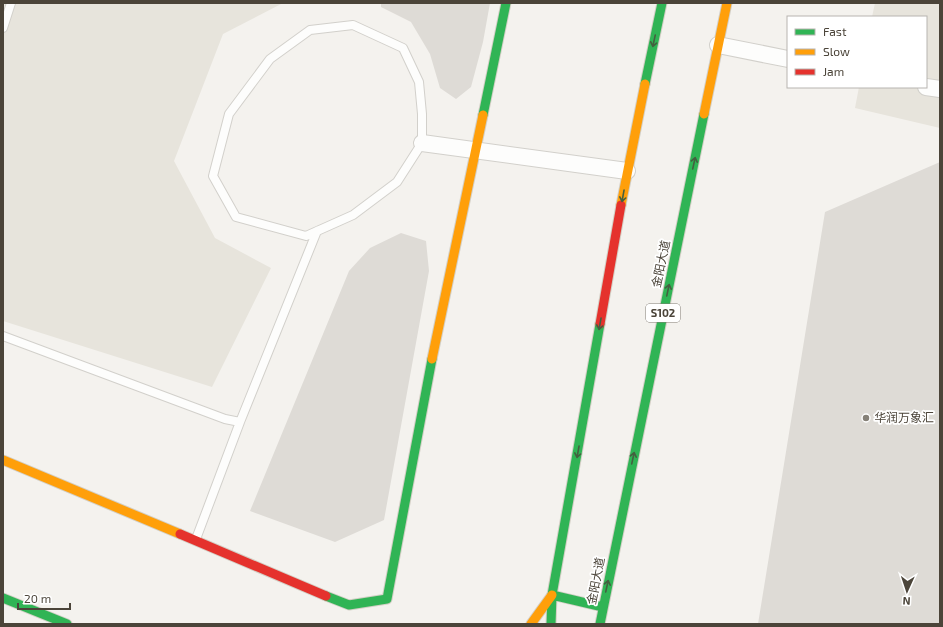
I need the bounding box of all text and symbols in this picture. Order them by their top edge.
legend [787,16,927,88]
text: Fast [823,24,847,38]
one-way arrow [650,34,658,47]
text: Slow [823,44,850,58]
text: Jam [823,64,844,78]
one-way arrow [690,156,698,169]
one-way arrow [619,189,627,202]
street label: 金阳大道 [648,239,672,289]
one-way arrow [664,284,672,297]
road number: S102 [646,304,680,322]
one-way arrow [596,317,604,330]
place label: 华润万象汇 [874,410,934,424]
marker: 华润万象汇 [861,413,871,423]
one-way arrow [574,445,582,458]
one-way arrow [630,452,638,465]
street label: 金阳大道 [584,556,606,606]
north arrow [887,571,927,611]
one-way arrow [604,580,612,593]
scale bar [18,585,70,611]
text: 20 m [24,591,51,605]
text: N [902,595,911,608]

